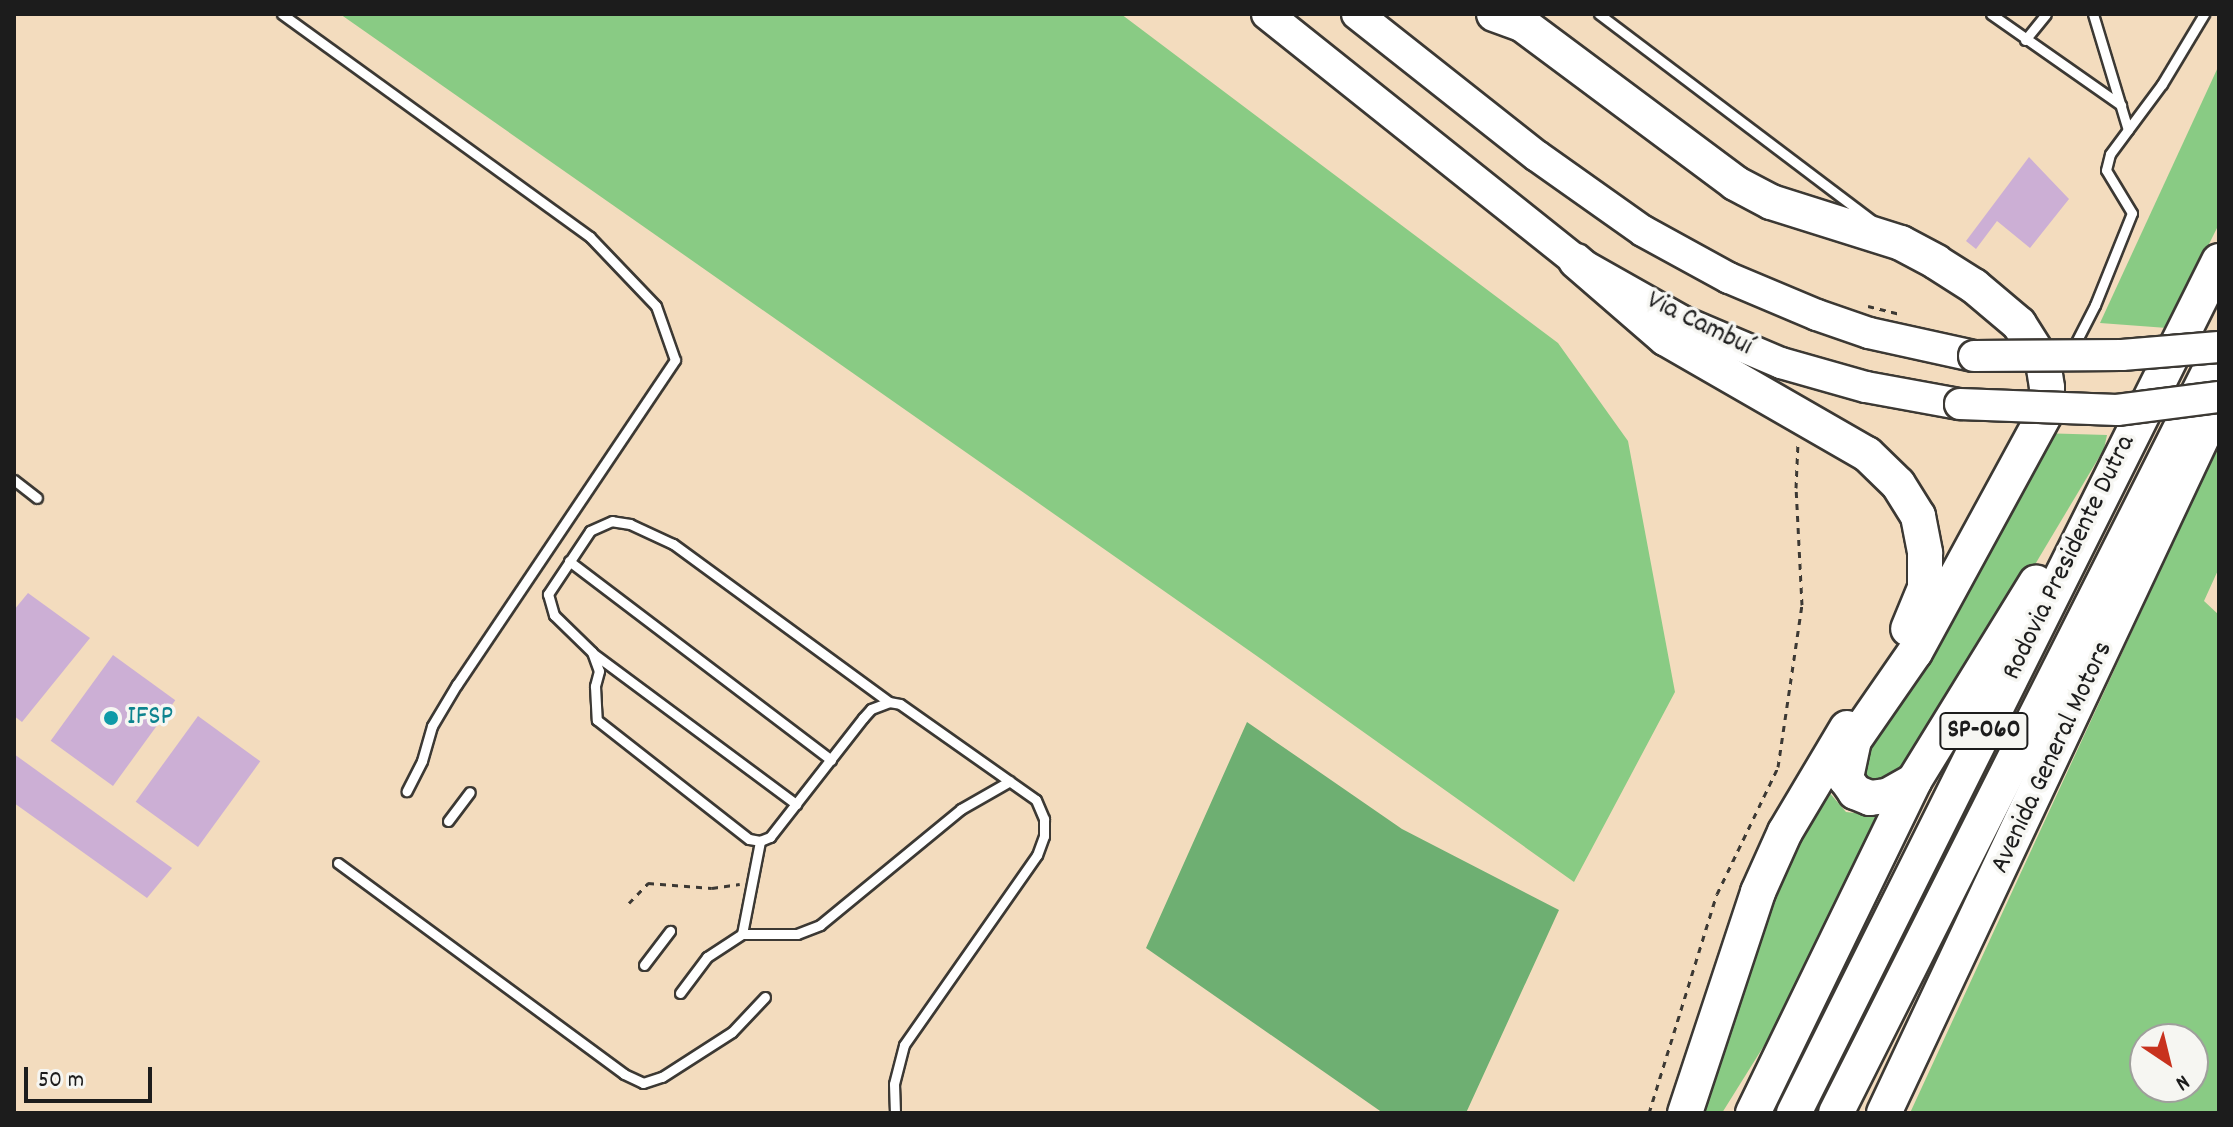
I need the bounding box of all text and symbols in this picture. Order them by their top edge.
street label: Via Cambuí [1641,285,1757,365]
street label: Rodovia Presidente Dutra [1996,430,2144,686]
street label: Avenida General Motors [1984,637,2122,879]
place label: IFSP [127,701,173,735]
marker: IFSP [102,709,120,727]
road number: SP-060 [1938,709,2030,753]
north arrow [2129,1023,2209,1103]
scale bar [28,1051,156,1101]
text: 50 m [38,1064,84,1098]
text: N [2169,1066,2195,1097]

